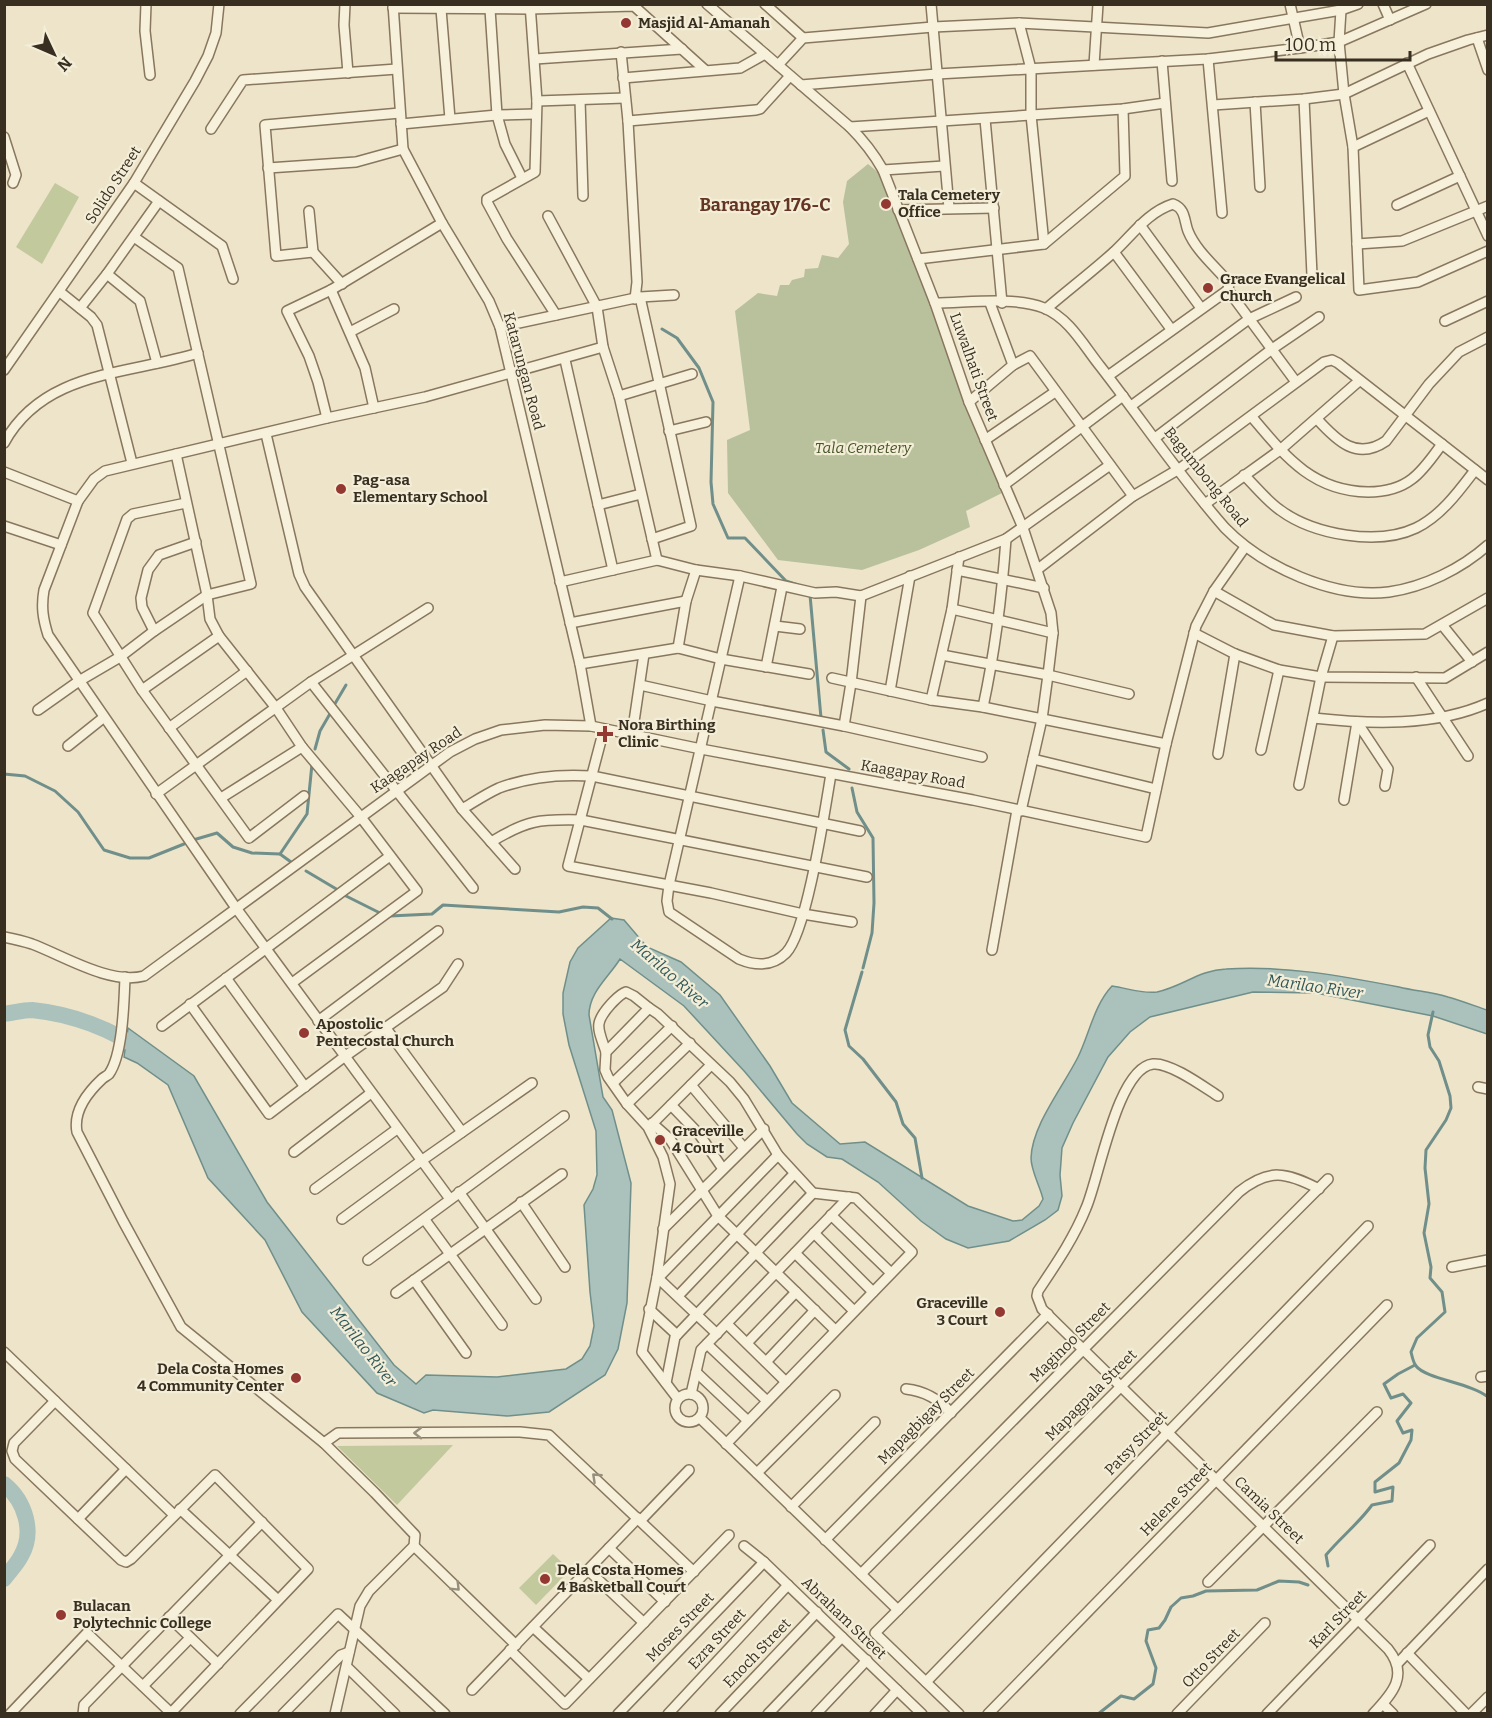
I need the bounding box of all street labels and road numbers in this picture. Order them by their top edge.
street label: Solido Street [81,142,145,227]
street label: Katarungan Road [500,310,548,432]
street label: Luwalhati Street [946,310,1002,424]
street label: Bagumbong Road [1160,424,1252,531]
street label: Kaagapay Road [367,723,465,797]
street label: Kaagapay Road [859,756,967,792]
street label: Maginoo Street [1026,1298,1114,1386]
street label: Mapagpala Street [1042,1345,1141,1444]
street label: Mapagbigay Street [874,1364,978,1468]
street label: Patsy Street [1101,1407,1171,1479]
street label: Helene Street [1136,1458,1216,1540]
street label: Camia Street [1230,1472,1308,1548]
street label: Abraham Street [798,1573,890,1663]
street label: Karl Street [1306,1586,1371,1652]
street label: Moses Street [642,1588,718,1665]
street label: Ezra Street [685,1605,750,1673]
street label: Enoch Street [719,1614,795,1691]
street label: Otto Street [1178,1624,1244,1691]

